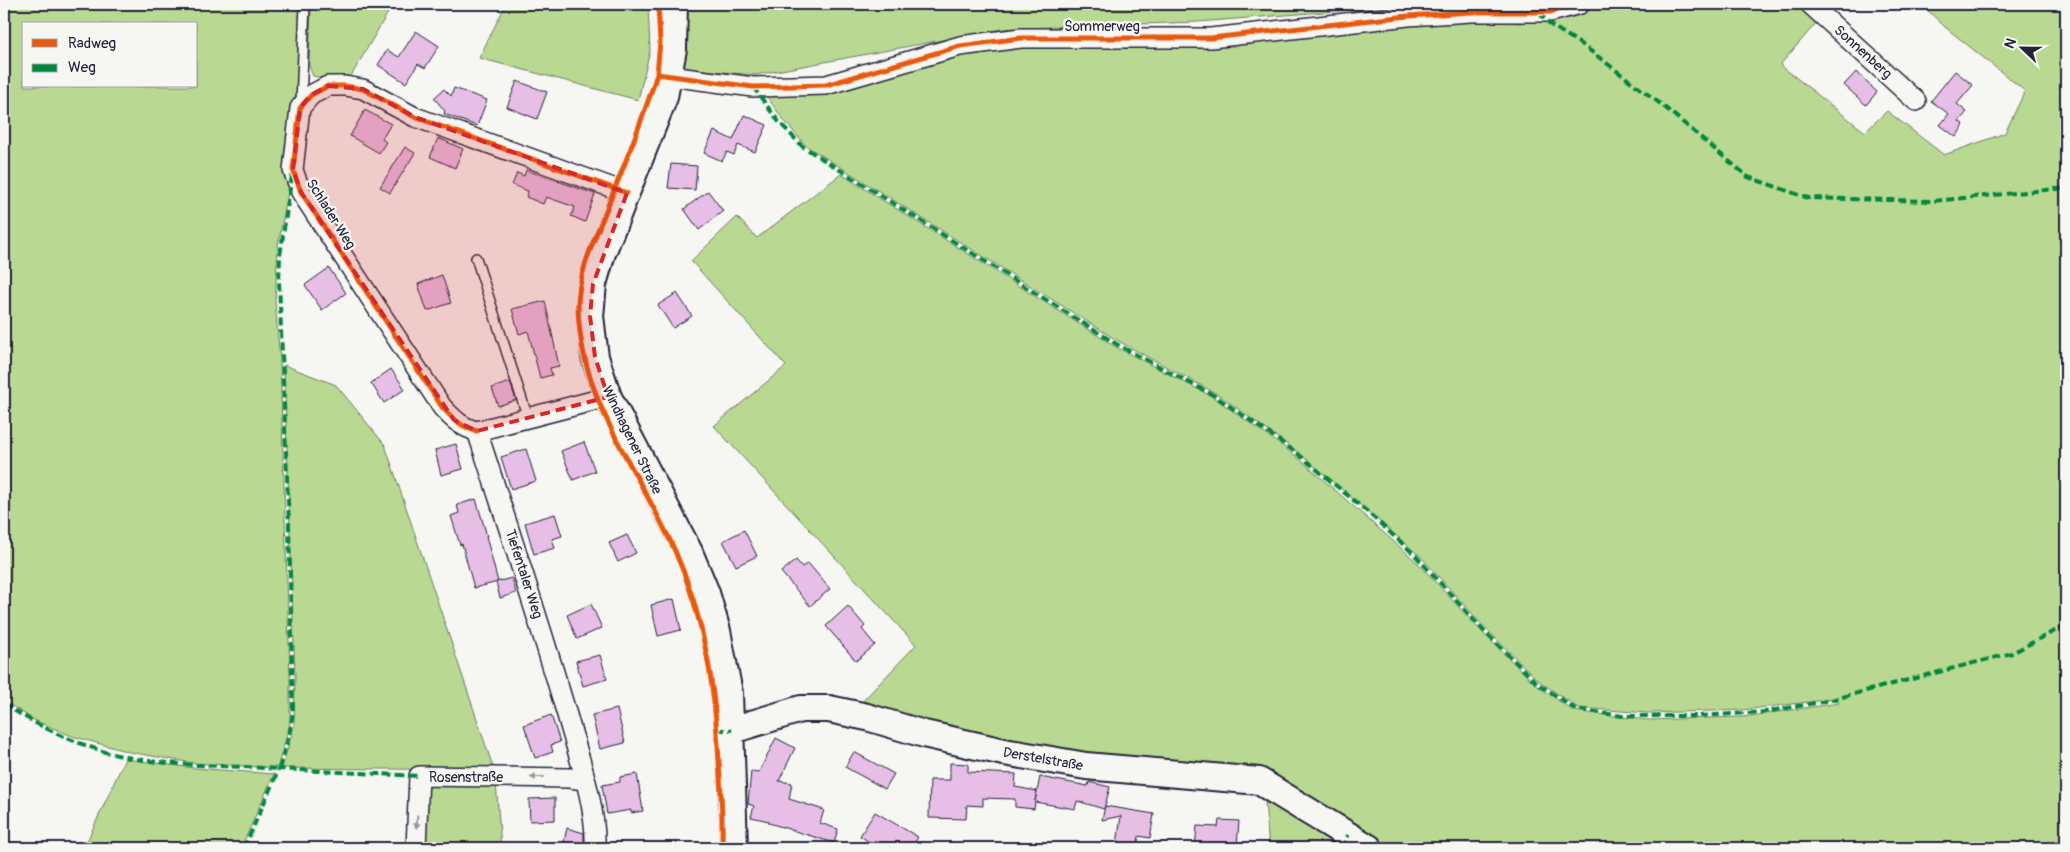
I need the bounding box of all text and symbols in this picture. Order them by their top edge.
street label: Sommerweg [1064,18,1140,35]
legend [22,22,198,88]
street label: Sonnenberg [1831,22,1895,82]
north arrow [1998,22,2048,72]
text: Radweg [68,34,116,53]
text: N [2001,36,2020,51]
text: Weg [68,58,96,77]
street label: Schlader Weg [303,176,359,252]
street label: Windhagener Straße [598,383,666,497]
street label: Tiefentaler Weg [502,527,546,621]
street label: Derstelstraße [1002,744,1084,774]
street label: Rosenstraße [429,769,503,786]
one-way arrow [528,773,544,781]
one-way arrow [413,814,421,830]

